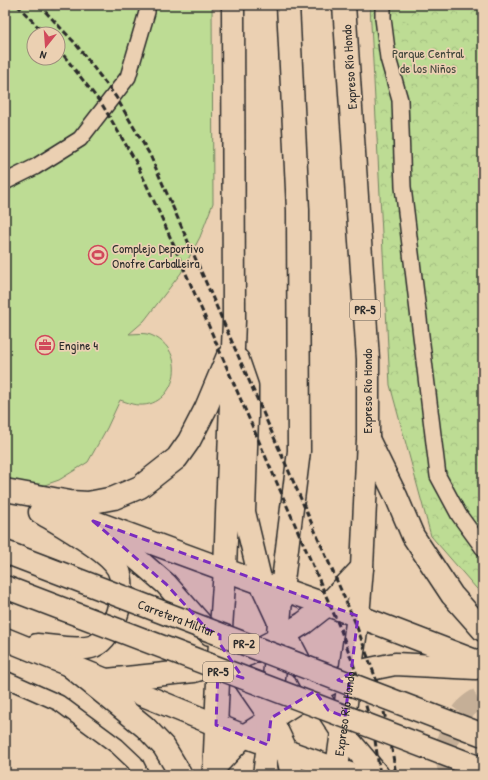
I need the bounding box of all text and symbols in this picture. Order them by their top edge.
street label: Expreso Río Hondo [337,24,361,110]
north arrow [26,26,66,66]
park label: Parque Central de los Niños [392,44,465,77]
text: N [38,48,48,63]
place label: Complejo Deportivo Onofre Carballeira [112,239,204,272]
sports icon: Complejo Deportivo Onofre Carballeira [87,244,109,266]
road number: PR-5 [350,300,380,320]
office icon: Engine 4 [34,334,56,356]
place label: Engine 4 [59,336,98,354]
street label: Expreso Río Hondo [358,348,376,434]
street label: Carretera Militar [135,595,218,641]
road number: PR-2 [229,634,259,654]
road number: PR-5 [203,662,233,682]
street label: Expreso Río Hondo [330,670,359,757]

